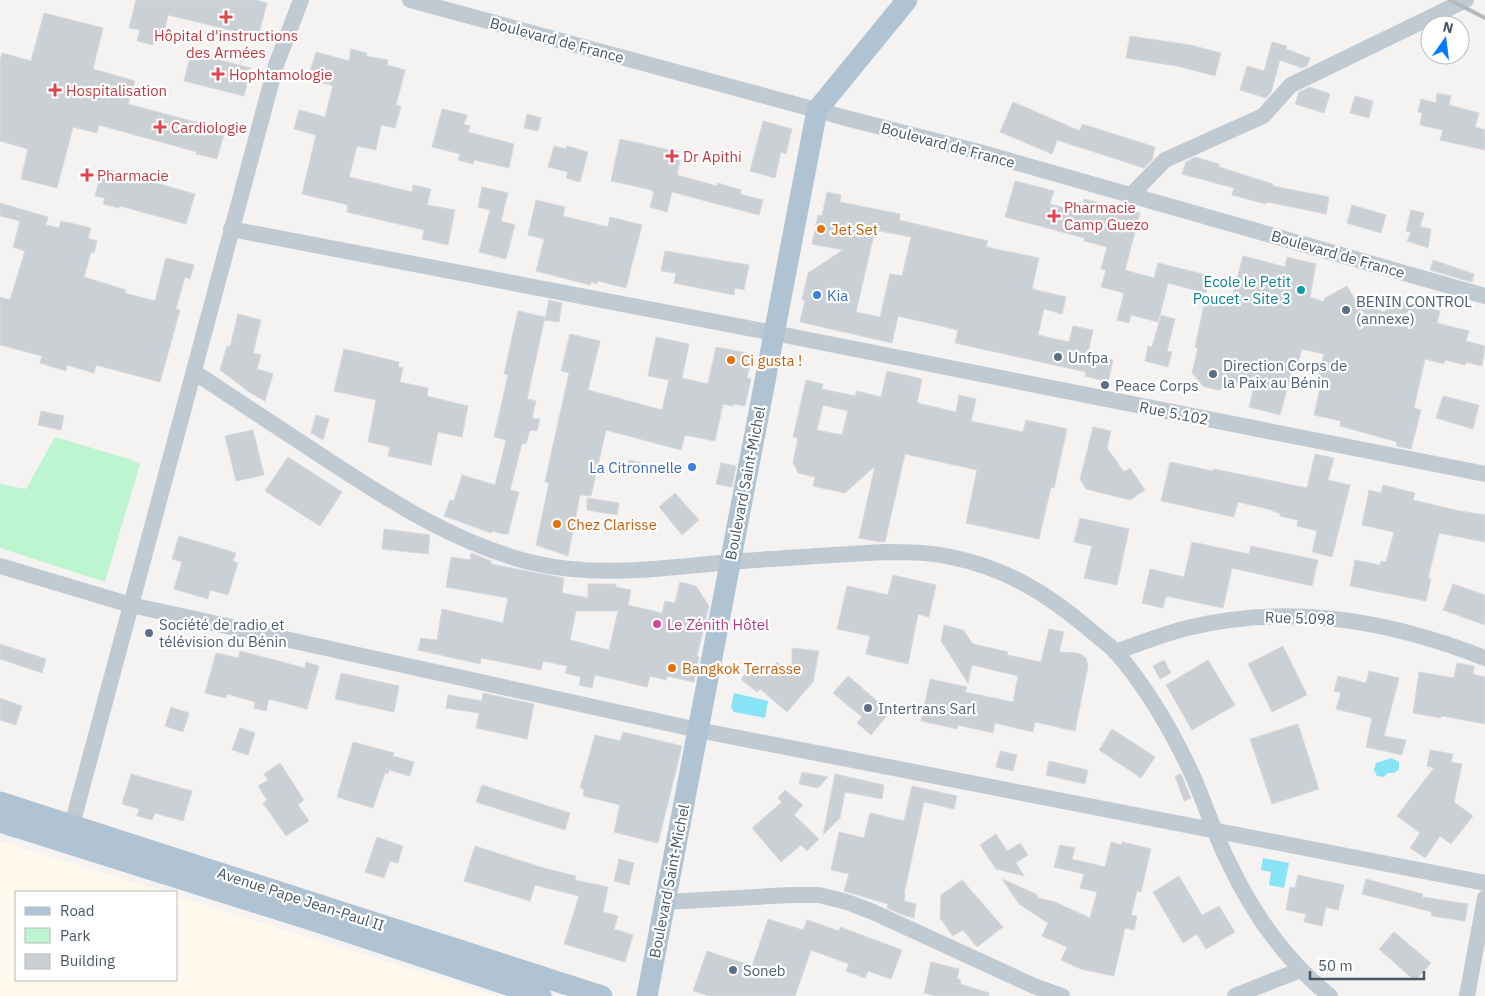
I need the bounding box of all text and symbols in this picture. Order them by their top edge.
marker: Hôpital d'instructions des Armées [219,10,233,24]
street label: Boulevard de France [488,13,626,67]
north arrow [1420,15,1470,65]
text: N [1441,17,1455,37]
place label: Hôpital d'instructions des Armées [154,26,298,62]
place label: Hophtamologie [229,65,332,84]
marker: Hophtamologie [211,67,225,81]
place label: Hospitalisation [66,81,167,100]
marker: Hospitalisation [48,83,62,97]
place label: Cardiologie [171,118,247,137]
street label: Boulevard de France [879,118,1017,172]
marker: Cardiologie [153,120,167,134]
place label: Dr Apithi [683,147,742,166]
marker: Dr Apithi [665,149,679,163]
place label: Pharmacie [97,166,169,185]
marker: Pharmacie [81,169,93,181]
place label: Pharmacie Camp Guezo [1064,198,1149,234]
marker: Pharmacie Camp Guezo [1048,210,1060,222]
place label: Jet Set [831,220,878,239]
marker: Jet Set [815,223,827,235]
street label: Boulevard de France [1269,226,1407,282]
place label: Ecole le Petit Poucet - Site 3 [1193,272,1291,308]
marker: Ecole le Petit Poucet - Site 3 [1295,284,1307,296]
place label: Kia [827,286,848,305]
marker: Kia [811,289,823,301]
place label: BENIN CONTROL (annexe) [1356,292,1472,328]
marker: BENIN CONTROL (annexe) [1340,304,1352,316]
place label: Unfpa [1068,348,1108,367]
place label: Ci gusta ! [741,351,802,370]
marker: Unfpa [1052,351,1064,363]
marker: Ci gusta ! [725,354,737,366]
place label: Direction Corps de la Paix au Bénin [1223,356,1347,392]
marker: Direction Corps de la Paix au Bénin [1207,368,1219,380]
place label: Peace Corps [1115,376,1199,395]
marker: Peace Corps [1099,379,1111,391]
street label: Rue 5.102 [1138,397,1210,429]
street label: Boulevard Saint-Michel [721,405,769,561]
place label: La Citronnelle [589,458,682,477]
marker: La Citronnelle [686,461,698,473]
place label: Chez Clarisse [567,515,657,534]
marker: Chez Clarisse [551,518,563,530]
street label: Rue 5.098 [1265,607,1335,629]
place label: Société de radio et télévision du Bénin [159,615,287,651]
place label: Le Zénith Hôtel [667,615,769,634]
marker: Le Zénith Hôtel [651,618,663,630]
marker: Société de radio et télévision du Bénin [143,627,155,639]
place label: Bangkok Terrasse [682,659,801,678]
marker: Bangkok Terrasse [666,662,678,674]
place label: Intertrans Sarl [878,699,976,718]
marker: Intertrans Sarl [862,702,874,714]
street label: Boulevard Saint-Michel [645,803,693,959]
street label: Avenue Pape Jean-Paul II [215,863,387,935]
legend [15,891,178,981]
text: Road [60,901,95,920]
text: Park [60,926,90,945]
scale bar [1310,948,1424,980]
text: Building [60,951,115,970]
text: 50 m [1318,956,1353,975]
place label: Soneb [743,961,786,980]
marker: Soneb [727,964,739,976]

